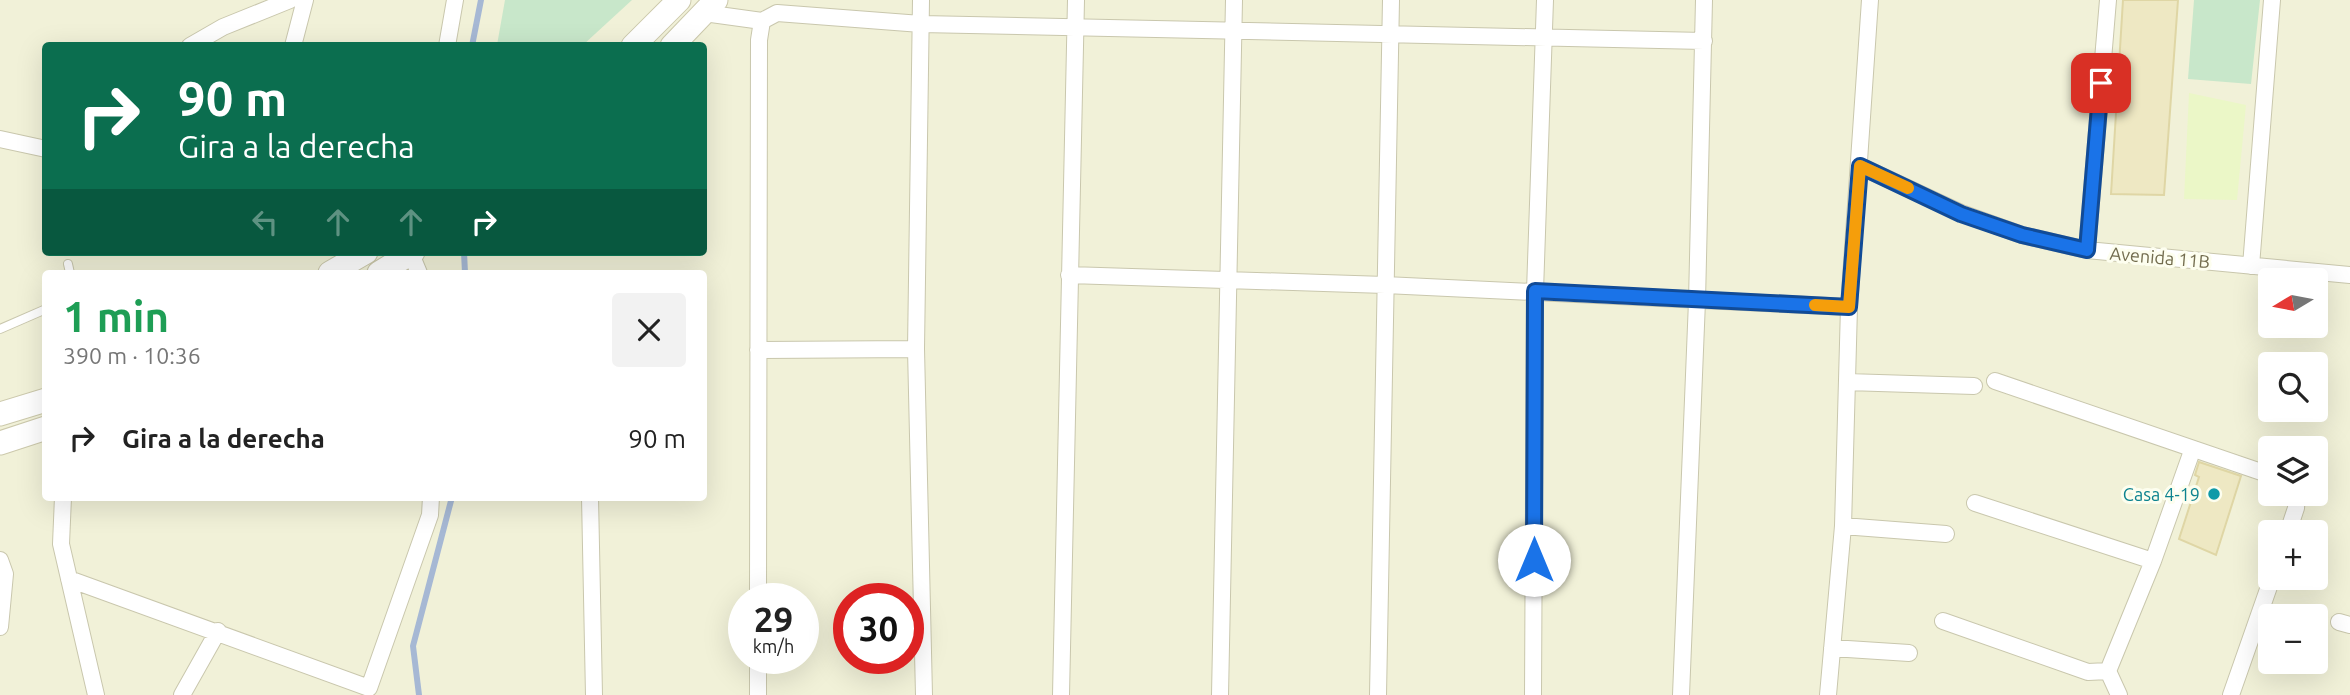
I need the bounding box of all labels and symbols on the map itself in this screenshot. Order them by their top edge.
pin [2071,53,2131,113]
street label: Avenida 11B [2109,243,2211,271]
north arrow [2258,268,2328,338]
place label: Casa 4-19 [2123,484,2200,504]
marker: Casa 4-19 [2206,486,2222,502]
position arrow [1497,523,1571,597]
speed limit sign: 30 [833,583,924,674]

